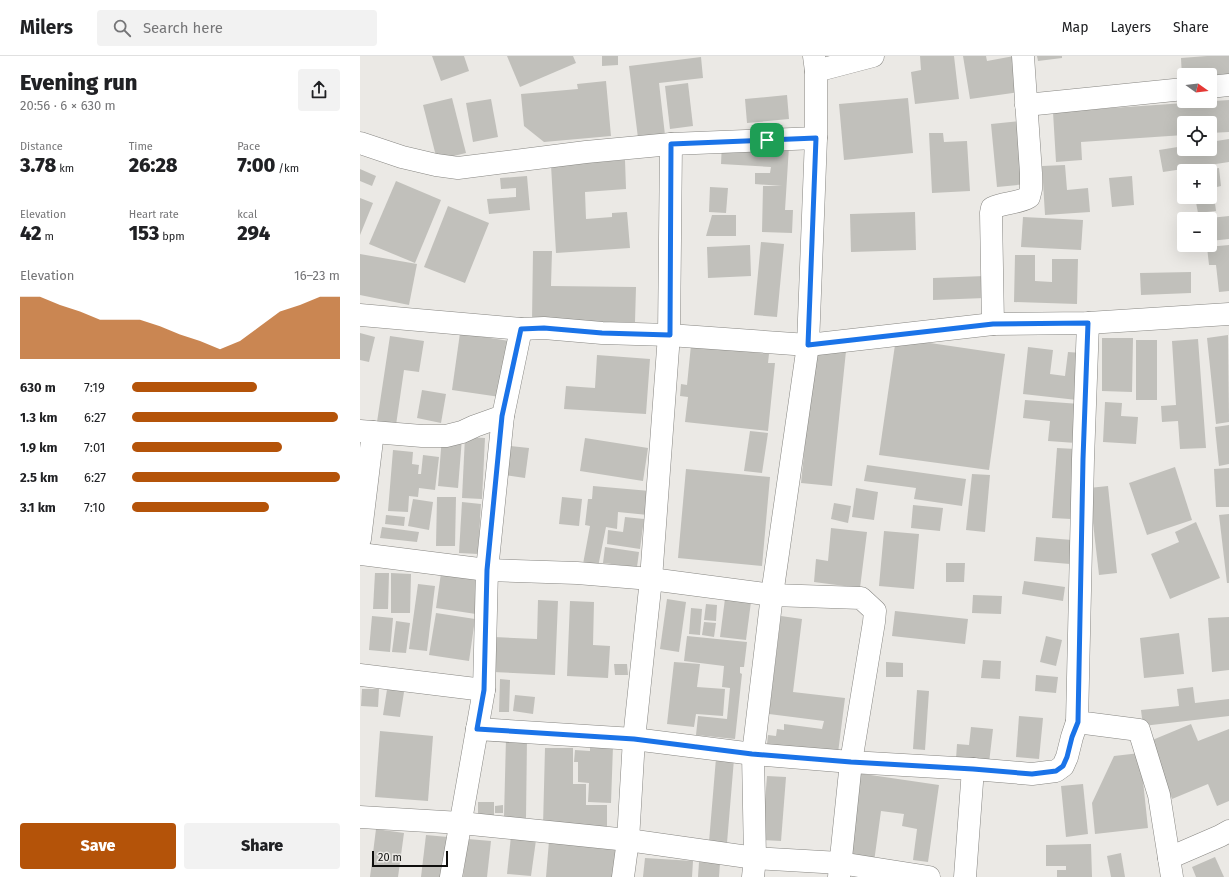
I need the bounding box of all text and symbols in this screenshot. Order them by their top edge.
search box [97,10,377,46]
text: Milers [20,16,73,39]
icon: search [111,17,133,39]
text: Search here [143,19,223,37]
text: Map [1062,19,1088,36]
text: Layers [1110,19,1151,36]
text: Share [1173,19,1209,36]
north arrow [1177,68,1217,108]
map controls [1177,68,1217,252]
text: Evening run [20,69,137,96]
button: share [298,69,340,111]
text: 20:56 · 6 × 630 m [20,98,116,113]
button: locate [1177,116,1217,156]
pin [750,123,784,157]
icon: arrive [756,129,778,151]
text: Distance [20,140,63,153]
text: Time [129,140,153,153]
text: Pace [237,140,260,153]
text: 3.78 [20,153,56,177]
text: 26:28 [129,153,178,177]
text: 7:00 [237,153,275,177]
text: km [56,162,74,175]
text: /km [275,162,299,175]
button: + [1177,164,1217,204]
text: Elevation [20,208,66,221]
text: Heart rate [129,208,179,221]
text: kcal [237,208,257,221]
button: − [1177,212,1217,252]
text: 42 [20,221,42,245]
text: 153 [129,221,159,245]
text: 294 [237,221,270,245]
text: m [42,230,54,243]
text: bpm [159,230,185,243]
text: Elevation [20,268,74,283]
text: 16–23 m [294,268,340,283]
text: 630 m [20,380,56,395]
text: 7:19 [84,380,105,395]
text: 1.3 km [20,410,57,425]
text: 6:27 [84,410,106,425]
text: 1.9 km [20,440,57,455]
text: 7:01 [84,440,105,455]
text: 2.5 km [20,470,58,485]
text: 6:27 [84,470,106,485]
text: 3.1 km [20,500,56,515]
text: 7:10 [84,500,105,515]
button: Save [20,823,176,869]
button: Share [184,823,340,869]
scale bar [372,849,448,868]
text: 20 m [378,851,402,864]

